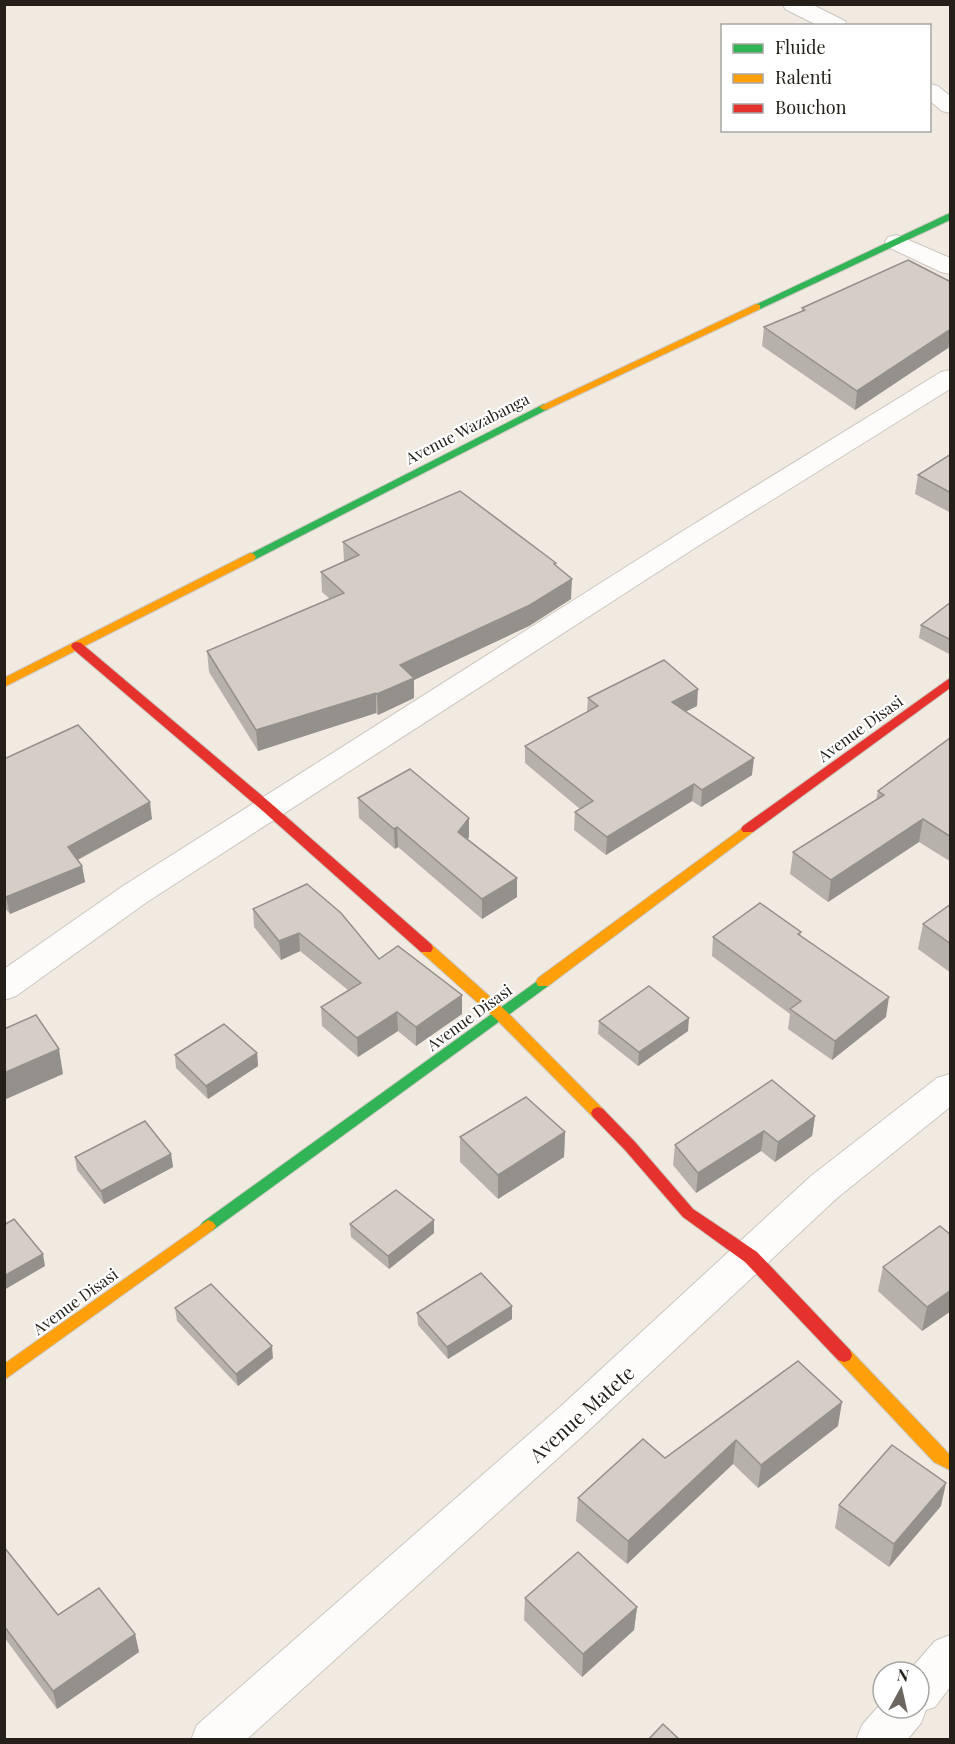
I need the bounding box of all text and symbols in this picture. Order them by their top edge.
legend [721,24,931,132]
text: Fluide [775,35,826,59]
text: Ralenti [775,65,832,89]
text: Bouchon [775,95,847,119]
street label: Avenue Wazabanga [401,388,532,469]
street label: Avenue Disasi [813,690,907,766]
street label: Avenue Disasi [422,979,516,1055]
street label: Avenue Disasi [28,1263,122,1339]
street label: Avenue Matete [522,1359,639,1468]
north arrow [871,1660,931,1720]
text: N [896,1663,911,1686]

